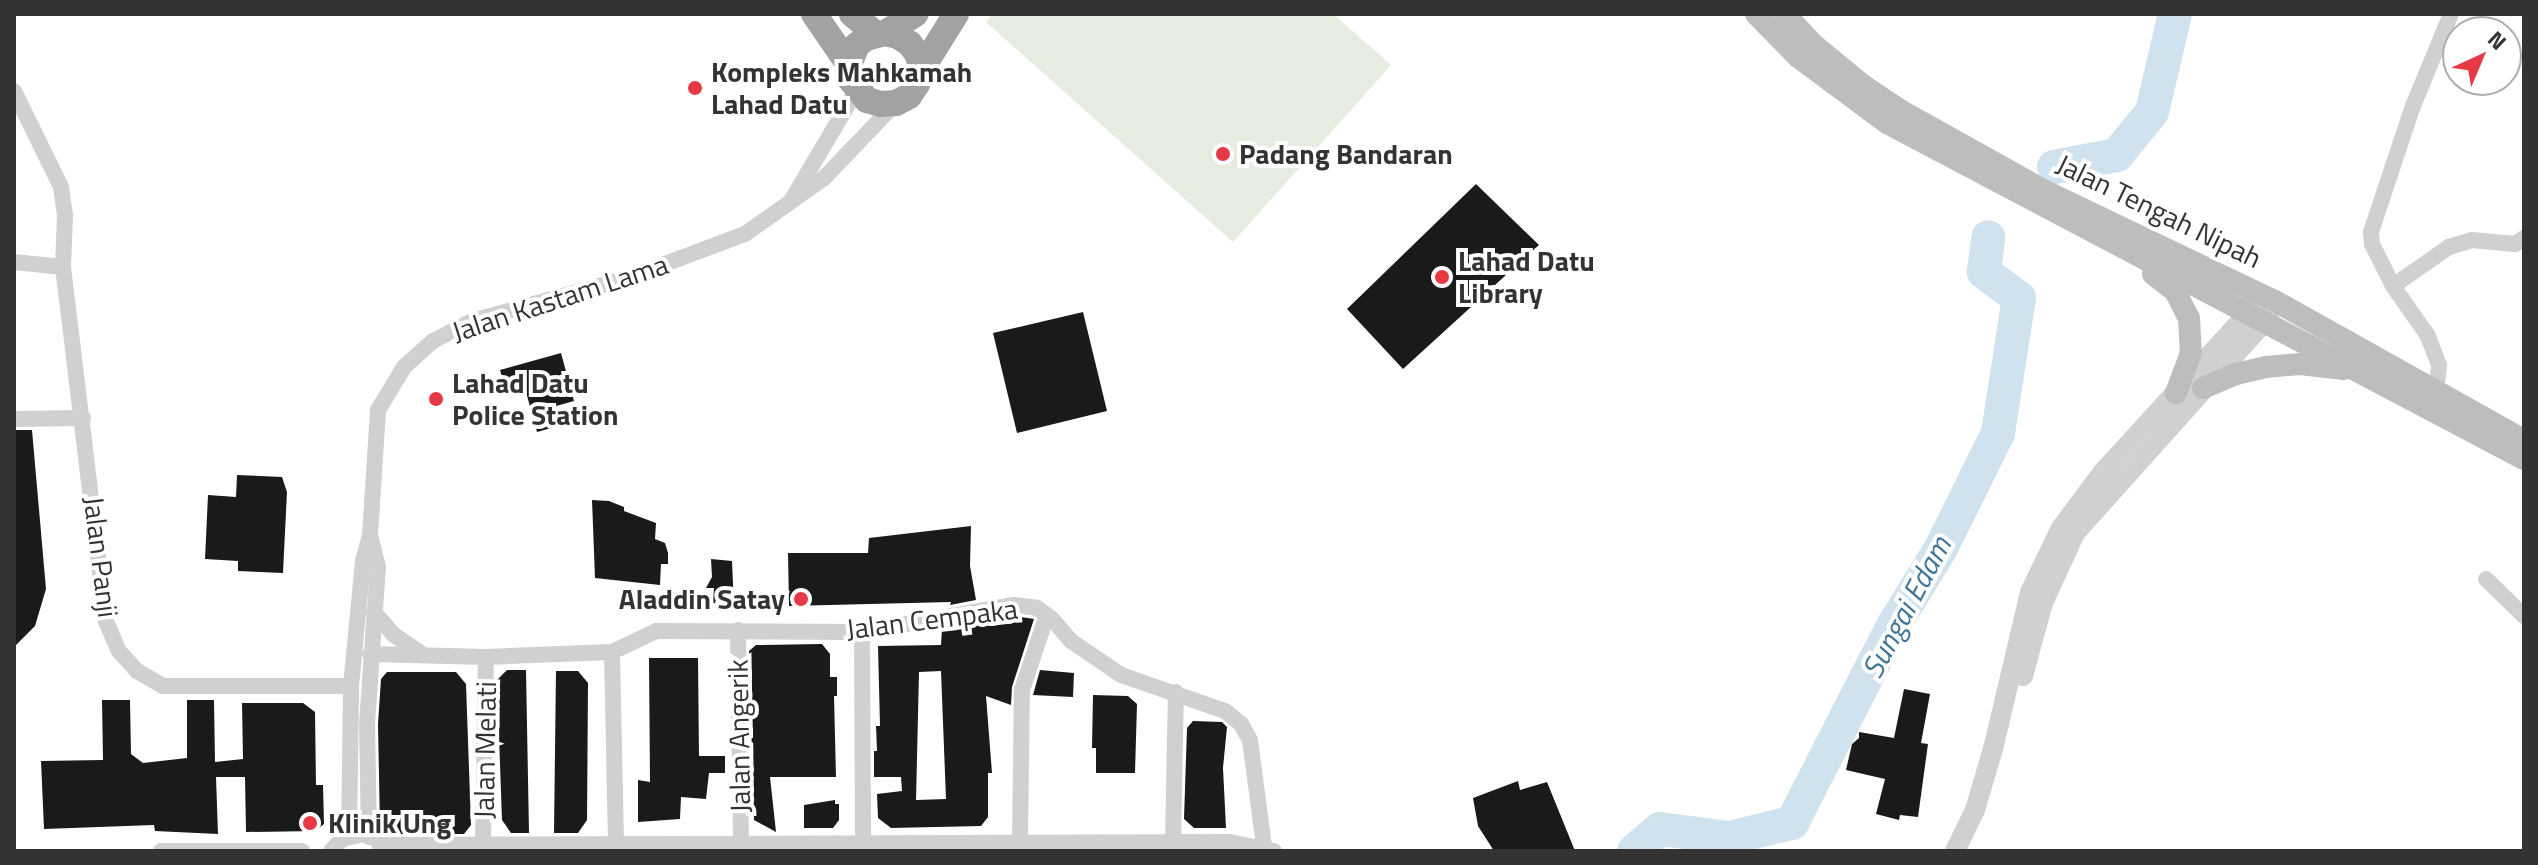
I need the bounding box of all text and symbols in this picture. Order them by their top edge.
north arrow [2442,16,2522,96]
text: N [2480,23,2515,58]
place label: Kompleks Mahkamah Lahad Datu [711,55,972,121]
marker: Kompleks Mahkamah Lahad Datu [686,79,704,97]
place label: Padang Bandaran [1239,137,1453,171]
marker: Padang Bandaran [1214,145,1232,163]
street label: Jalan Tengah Nipah [2051,147,2267,275]
place label: Lahad Datu Library [1458,244,1595,310]
street label: Jalan Kastam Lama [448,247,672,349]
marker: Lahad Datu Library [1433,268,1451,286]
place label: Lahad Datu Police Station [452,366,618,432]
marker: Lahad Datu Police Station [427,390,445,408]
street label: Jalan Panji [77,495,125,619]
water label: Sungai Edam [1854,530,1958,684]
place label: Aladdin Satay [619,582,785,616]
marker: Aladdin Satay [792,590,810,608]
street label: Jalan Cempaka [844,592,1020,646]
street label: Jalan Angerik [721,659,757,813]
street label: Jalan Melati [467,681,503,819]
place label: Klinik Ung [328,806,451,840]
marker: Klinik Ung [299,812,321,834]

